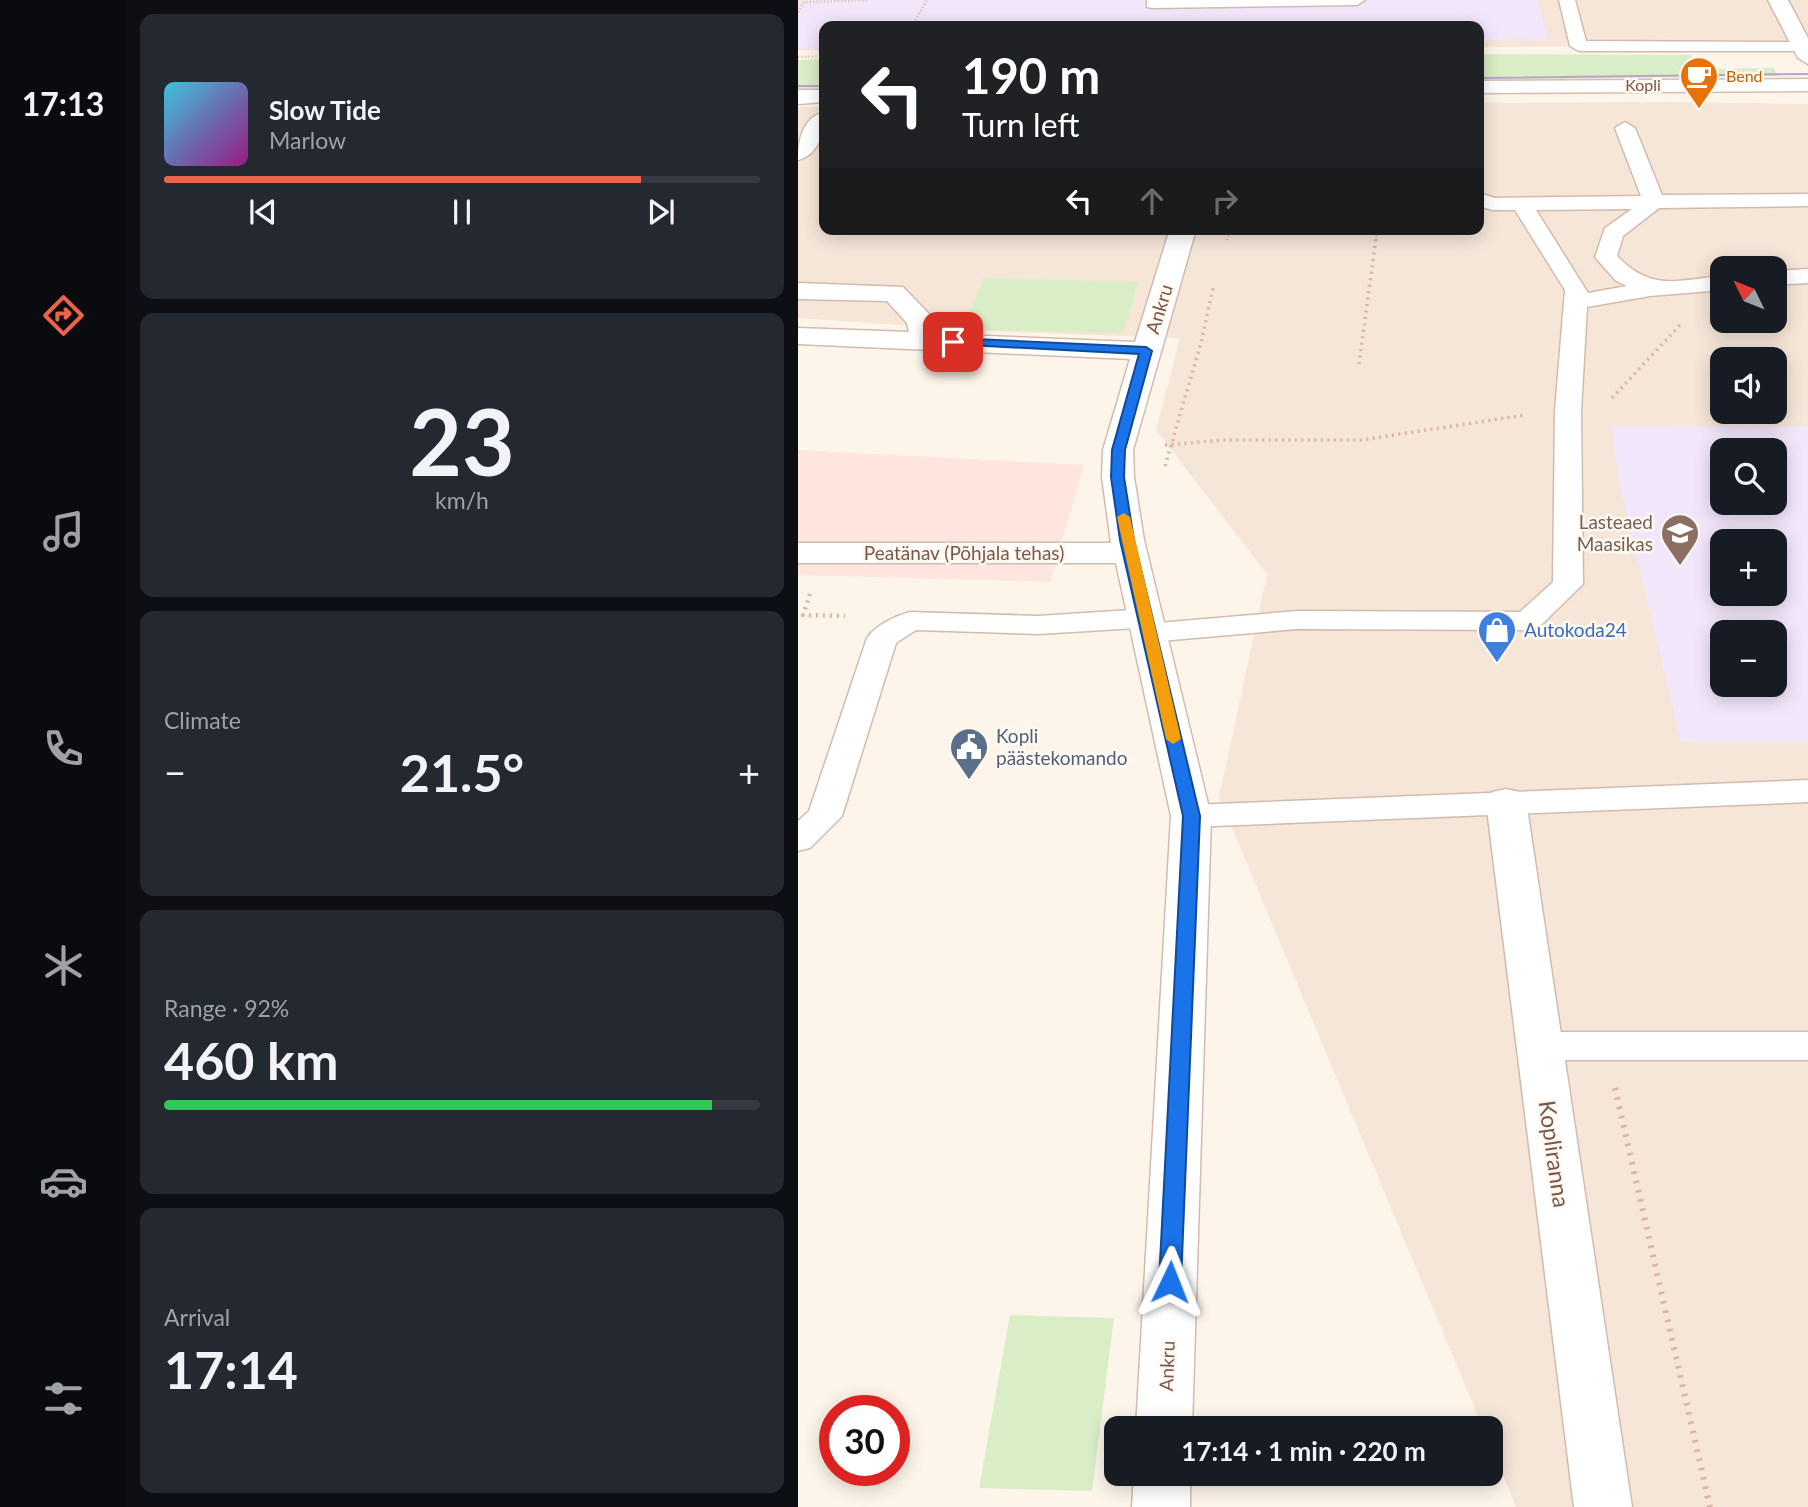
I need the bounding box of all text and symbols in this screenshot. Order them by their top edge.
text: 190 m [962,46,1100,104]
icon: left [847,49,938,140]
cafe icon: Bend [1678,55,1720,110]
place label: Bend [1726,66,1763,85]
street label: Kopli [1625,75,1661,94]
text: 17:13 [22,84,104,123]
text: Slow Tide [269,94,381,126]
text: Turn left [962,105,1079,144]
text: Marlow [269,126,346,154]
icon: left [1060,182,1098,220]
icon: ahead [1133,182,1171,220]
icon: right [1206,182,1244,220]
icon: previous [244,193,282,231]
icon: pause [443,193,481,231]
icon: next [642,193,680,231]
north arrow [1710,256,1787,332]
map controls [1710,256,1787,697]
street label: Ankru [1140,281,1177,336]
icon: directions [39,291,88,340]
pin [923,312,983,372]
icon: arrive [934,323,972,361]
button: sound [1710,347,1787,424]
text: 23 [409,386,515,495]
button: search [1710,438,1787,515]
text: km/h [435,486,489,514]
icon: music [39,507,88,556]
place label: Lasteaed Maasikas [1577,510,1653,555]
school or university icon: Lasteaed Maasikas [1659,512,1701,567]
button: + [1710,529,1787,606]
street label: Peatänav (Põhjala tehas) [864,541,1064,564]
shop icon: Autokoda24 [1476,609,1518,664]
place label: Autokoda24 [1524,618,1627,641]
button: − [1710,620,1787,697]
text: Climate [164,706,241,734]
icon: phone [39,724,88,773]
place label: Kopli päästekomando [996,724,1128,769]
public building icon: Kopli päästekomando [948,726,990,781]
text: 21.5° [400,741,524,803]
text: − [164,749,186,795]
text: + [738,749,760,795]
icon: climate [39,941,88,990]
text: Range · 92% [164,994,289,1022]
text: 460 km [164,1029,338,1091]
street label: Kopliranna [1534,1098,1576,1209]
icon: car [39,1157,88,1206]
position arrow [1133,1245,1207,1319]
text: Arrival [164,1303,230,1331]
text: 17:14 [164,1338,298,1400]
street label: Ankru [1154,1340,1179,1392]
icon: filters [39,1374,88,1423]
speed limit sign: 30 [819,1395,910,1486]
text: 17:14 · 1 min · 220 m [1181,1435,1426,1467]

